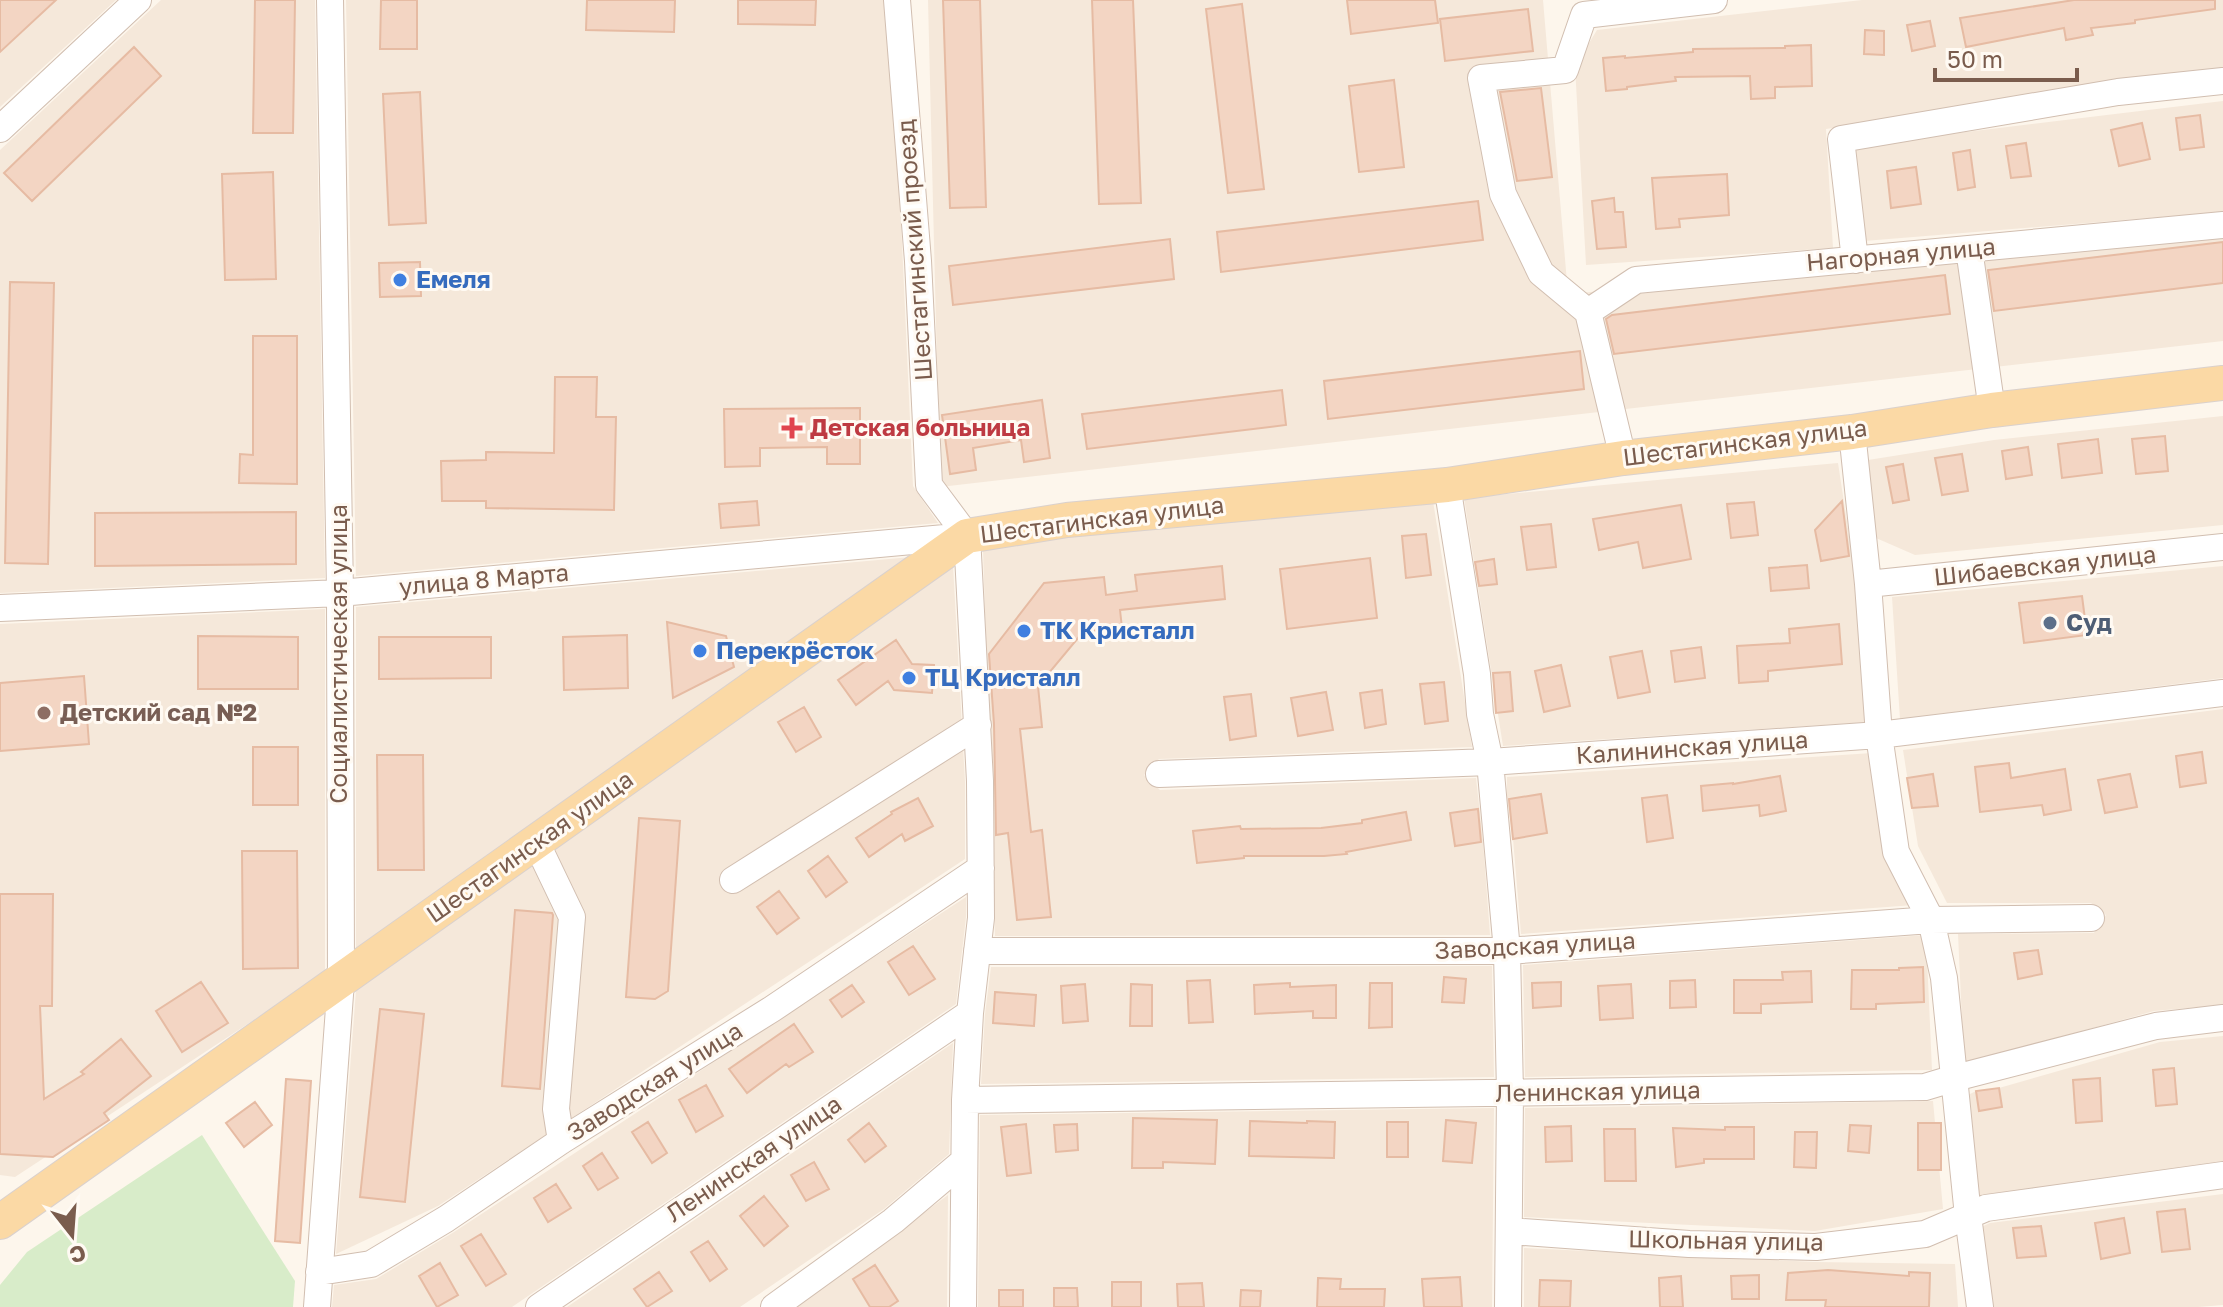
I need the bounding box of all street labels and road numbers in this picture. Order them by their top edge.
street label: Шестагинский проезд [890,118,937,382]
street label: Нагорная улица [1805,231,1997,276]
street label: Шестагинская улица [1621,412,1868,471]
street label: Шестагинская улица [978,489,1225,548]
street label: Социалистическая улица [323,504,352,804]
street label: Шибаевская улица [1932,538,2157,591]
street label: улица 8 Марта [398,557,570,600]
street label: Калининская улица [1575,724,1809,769]
street label: Шестагинская улица [420,763,638,928]
street label: Заводская улица [1434,925,1636,964]
street label: Заводская улица [561,1015,747,1146]
street label: Ленинская улица [1495,1074,1701,1107]
street label: Ленинская улица [660,1088,846,1227]
street label: Школьная улица [1628,1223,1824,1256]

